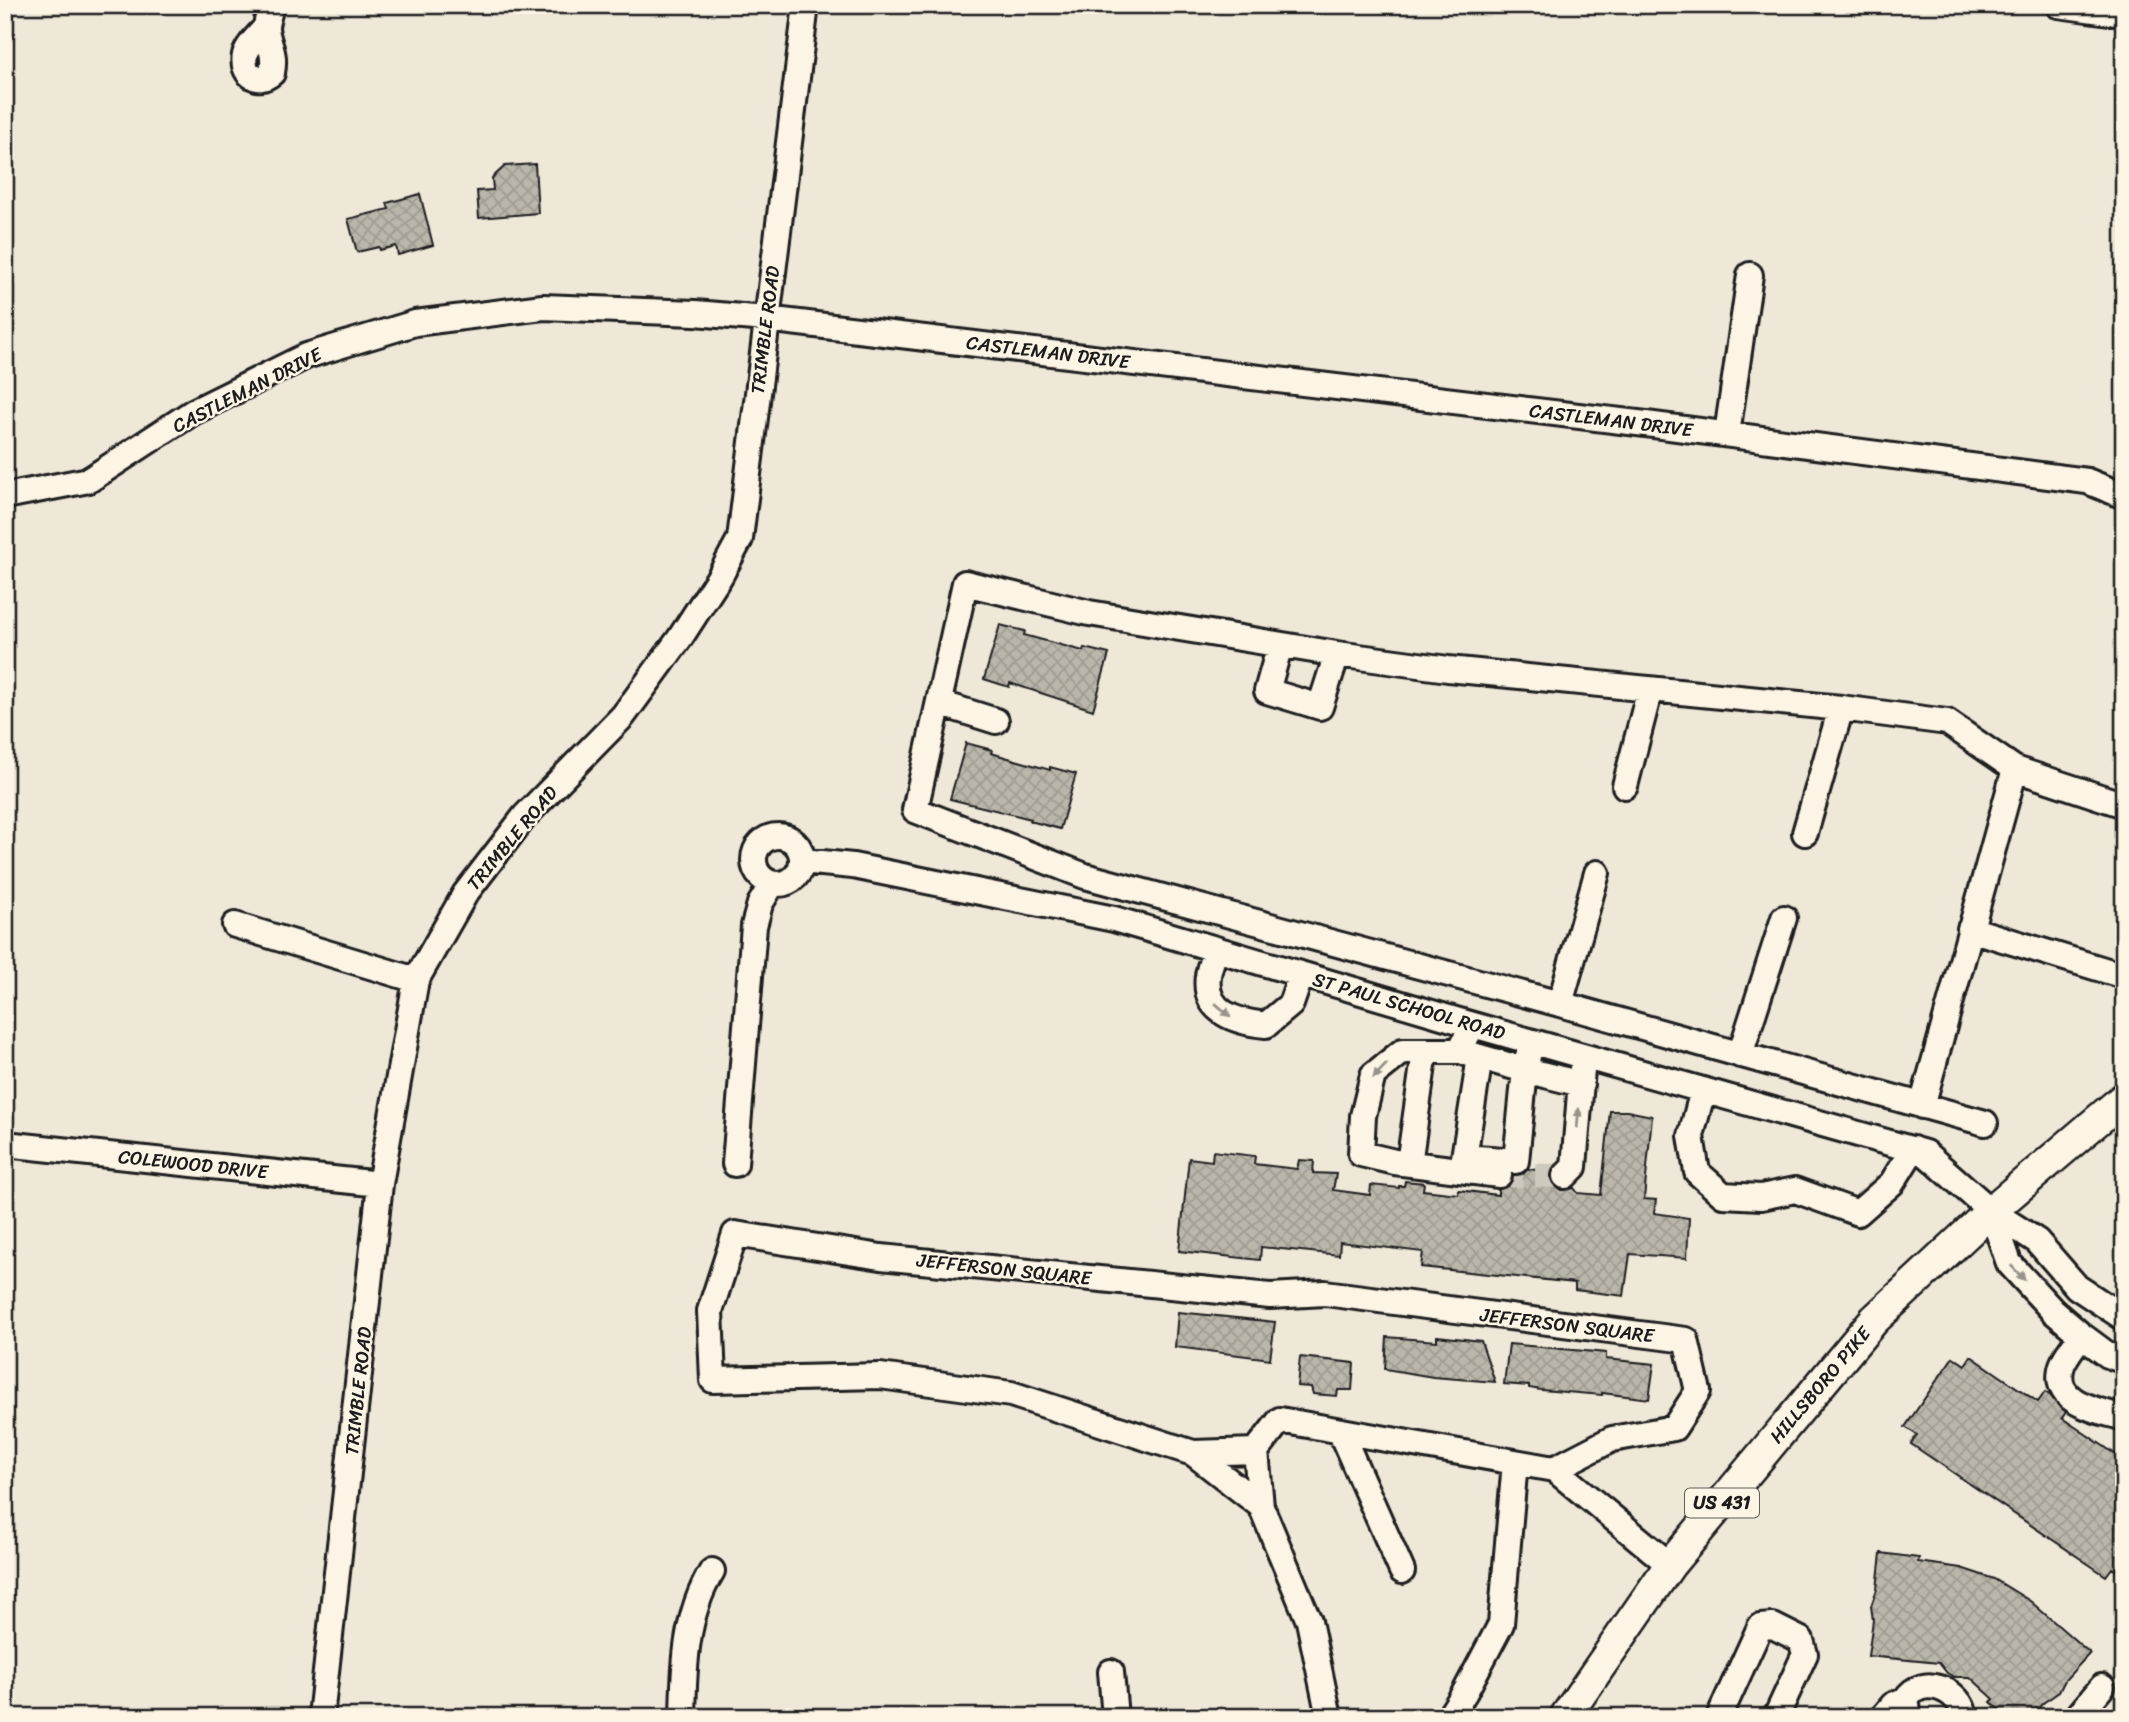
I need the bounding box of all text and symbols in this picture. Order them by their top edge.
street label: TRIMBLE ROAD [741,263,789,396]
street label: CASTLEMAN DRIVE [965,326,1133,379]
street label: CASTLEMAN DRIVE [166,337,329,442]
street label: CASTLEMAN DRIVE [1528,394,1696,447]
street label: TRIMBLE ROAD [458,778,566,898]
street label: ST PAUL SCHOOL ROAD [1309,963,1510,1049]
one-way arrow [1214,1002,1232,1018]
one-way arrow [1372,1063,1388,1080]
one-way arrow [1573,1107,1584,1129]
street label: COLEWOOD DRIVE [117,1140,271,1188]
street label: JEFFERSON SQUARE [914,1243,1094,1295]
one-way arrow [2009,1264,2025,1281]
street label: JEFFERSON SQUARE [1477,1298,1657,1352]
street label: HILLSBORO PIKE [1761,1318,1880,1451]
street label: TRIMBLE ROAD [335,1325,381,1457]
road number: US 431 [1685,1488,1759,1518]

